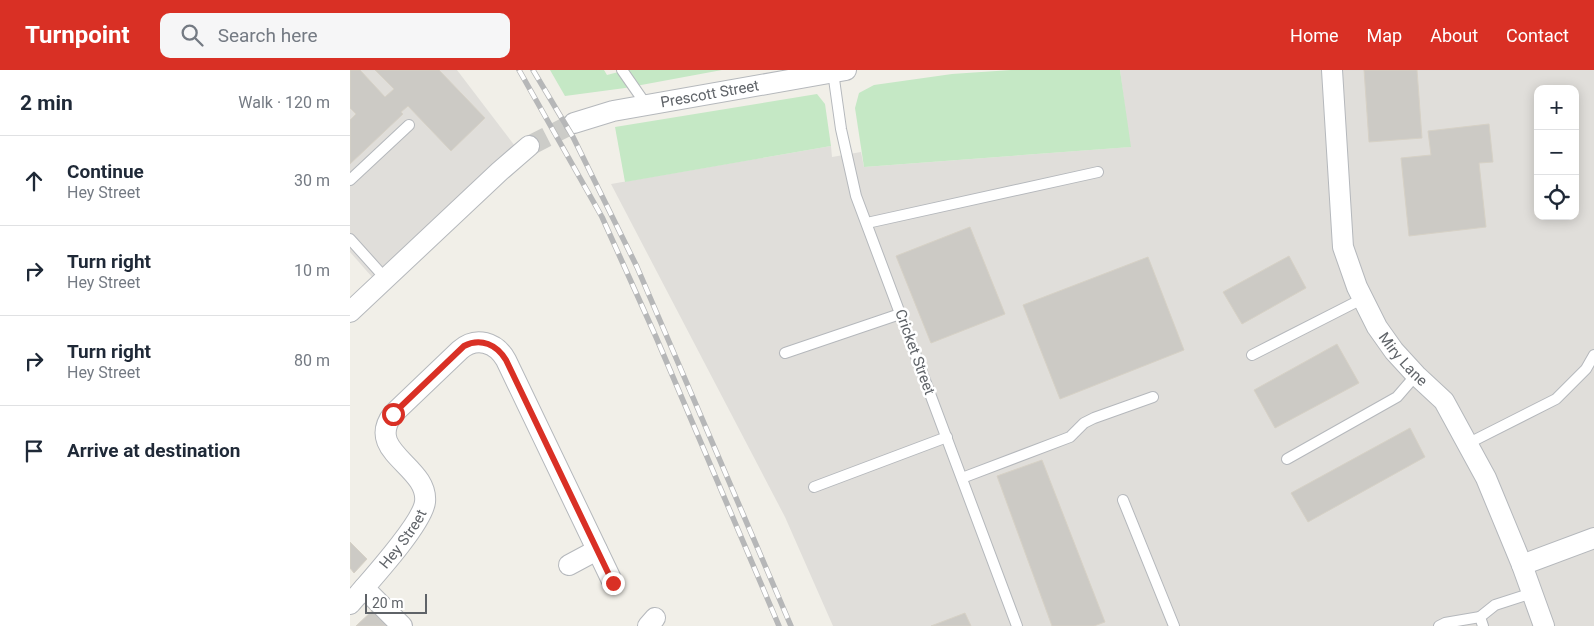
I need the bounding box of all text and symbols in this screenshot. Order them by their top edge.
search box [160,13,510,58]
text: Turnpoint [25,21,130,49]
icon: search [178,21,206,49]
text: Search here [218,24,318,47]
text: Home [1290,25,1339,46]
text: Map [1367,25,1402,46]
text: About [1430,25,1478,46]
text: Contact [1506,25,1569,46]
street label: Prescott Street [659,76,760,111]
map controls [1534,85,1579,220]
button: + [1534,85,1579,130]
text: 2 min [20,91,73,115]
text: Walk · 120 m [238,93,330,112]
button: − [1534,130,1579,175]
text: Continue [67,160,144,183]
icon: ahead [20,167,48,195]
text: 30 m [294,171,330,190]
button: locate [1534,175,1579,220]
text: Hey Street [67,183,141,202]
text: Turn right [67,250,151,273]
icon: right [20,257,48,285]
text: 10 m [294,261,330,280]
text: Hey Street [67,273,141,292]
street label: Cricket Street [891,307,939,397]
street label: Miry Lane [1375,329,1431,390]
text: Turn right [67,340,151,363]
icon: right [20,347,48,375]
text: 80 m [294,351,330,370]
text: Hey Street [67,363,141,382]
route start [382,403,405,426]
icon: arrive [20,437,48,465]
text: Arrive at destination [67,439,240,462]
street label: Hey Street [375,507,431,572]
route end [602,572,625,595]
scale bar [365,591,428,614]
text: 20 m [372,595,404,611]

